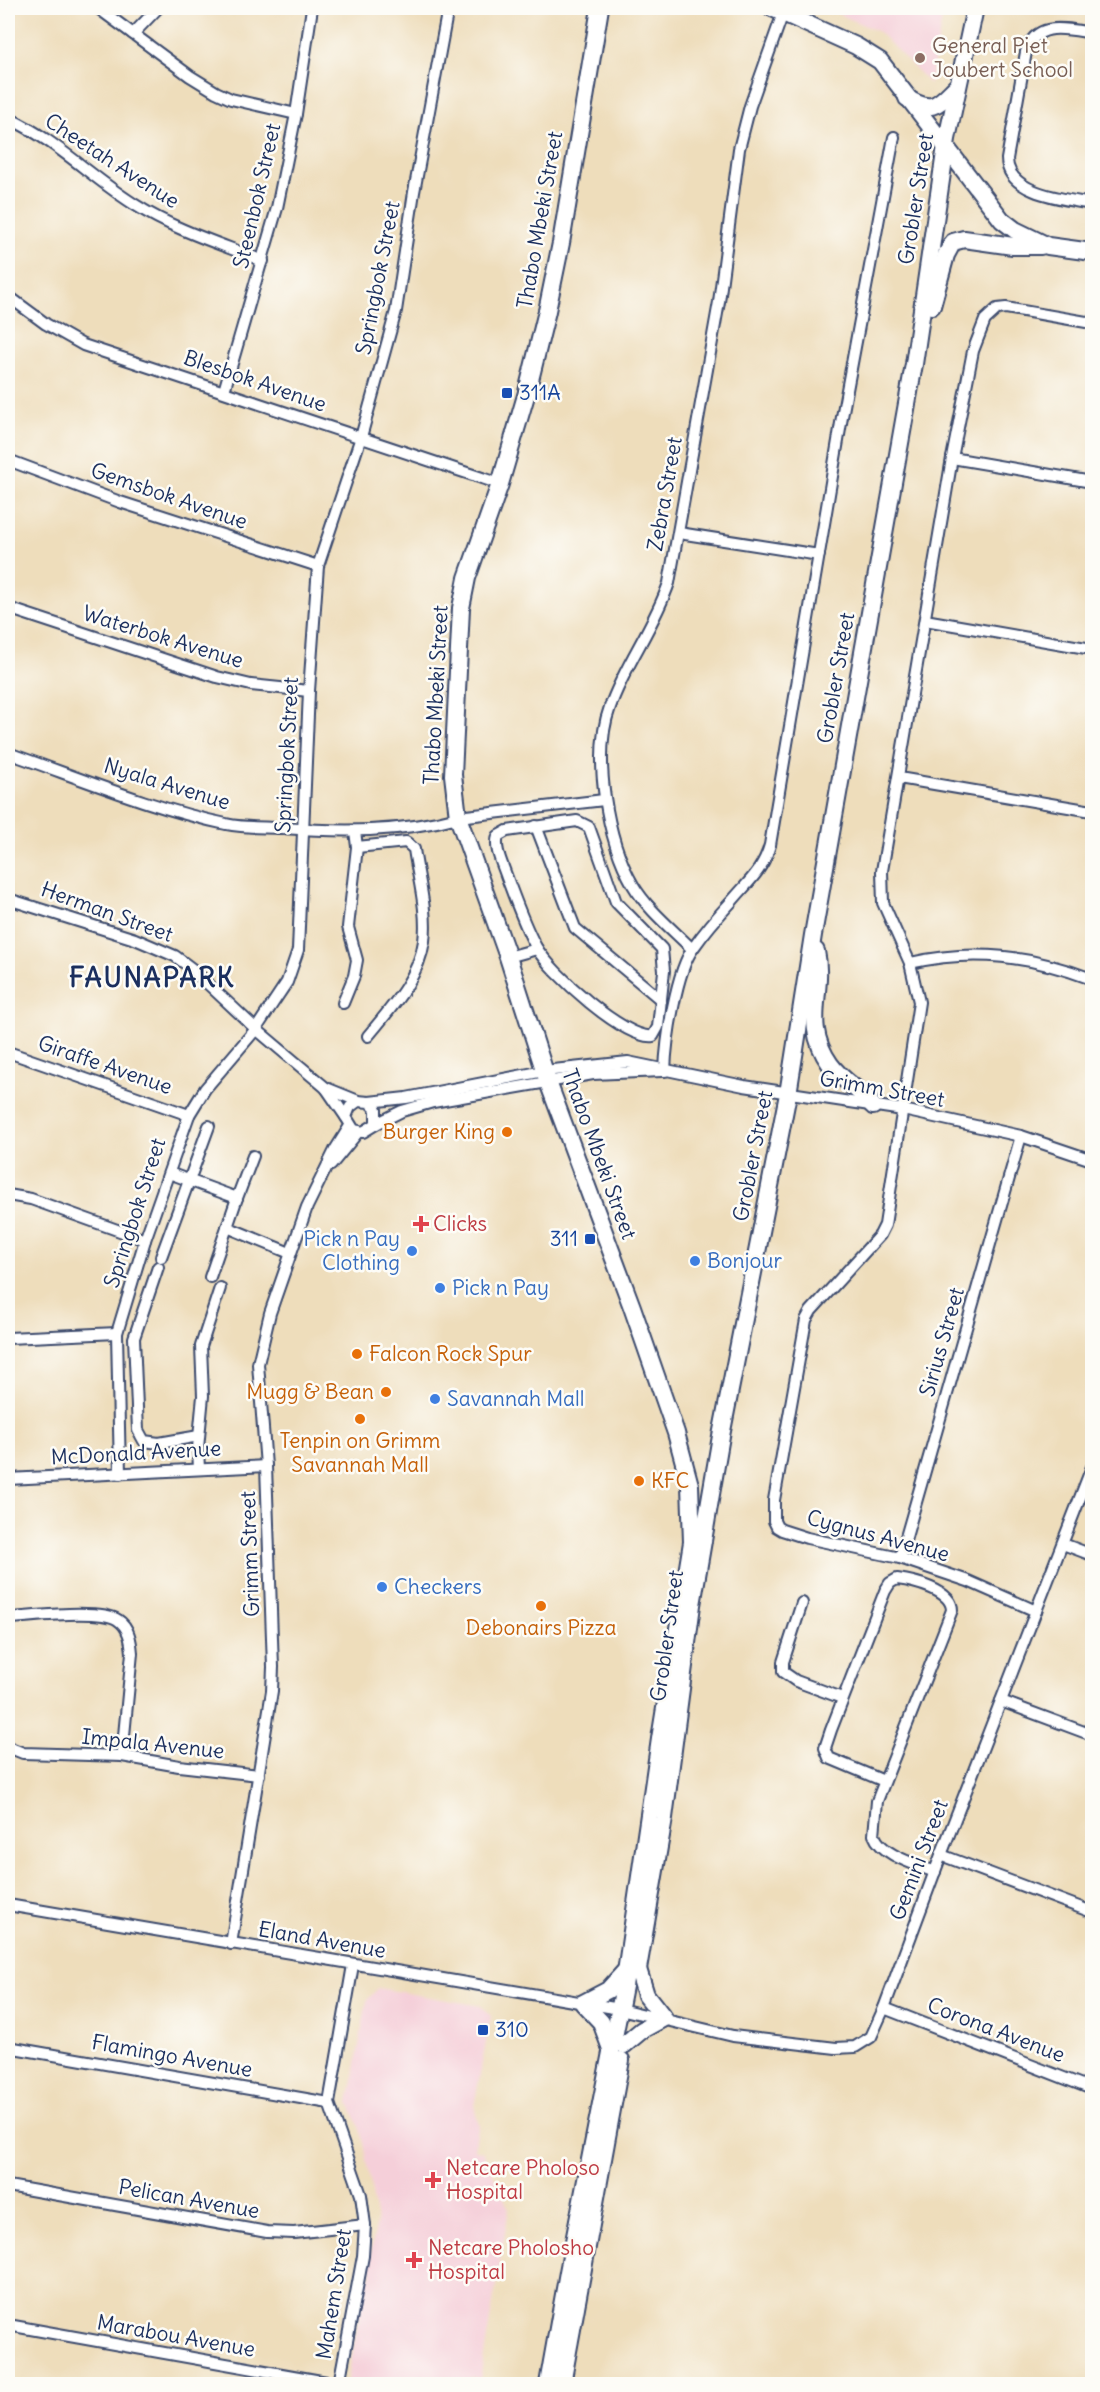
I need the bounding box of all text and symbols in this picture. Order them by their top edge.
place label: General Piet Joubert School [932,32,1073,83]
marker: General Piet Joubert School [913,51,927,65]
street label: Cheetah Avenue [40,107,185,214]
street label: Steenbok Street [227,121,286,271]
street label: Thabo Mbeki Street [511,129,568,311]
street label: Grobler Street [892,131,939,267]
street label: Springbok Street [349,199,406,357]
street label: Blesbok Avenue [180,344,330,418]
place label: 311A [519,379,561,406]
marker: 311A [500,386,514,400]
street label: Zebra Street [641,435,688,553]
street label: Gemsbok Avenue [87,456,251,535]
street label: Waterbok Avenue [80,599,247,674]
street label: Thabo Mbeki Street [417,604,454,785]
street label: Grobler Street [811,610,860,746]
street label: Springbok Street [269,676,304,834]
street label: Nyala Avenue [101,752,233,815]
street label: Herman Street [38,875,177,948]
district label: FAUNAPARK [69,960,235,994]
street label: Giraffe Avenue [35,1029,176,1100]
street label: Grimm Street [818,1064,947,1113]
street label: Thabo Mbeki Street [556,1065,643,1243]
street label: Grobler Street [727,1088,778,1224]
place label: Burger King [382,1118,495,1145]
marker: Burger King [500,1125,514,1139]
street label: Springbok Street [98,1135,171,1291]
place label: Clicks [433,1210,487,1237]
marker: Clicks [414,1217,428,1231]
place label: Pick n Pay Clothing [303,1225,400,1276]
place label: 311 [550,1225,578,1252]
marker: 311 [583,1232,597,1246]
marker: Pick n Pay Clothing [405,1244,419,1258]
place label: Bonjour [707,1247,782,1274]
marker: Bonjour [688,1254,702,1268]
place label: Pick n Pay [452,1274,549,1301]
marker: Pick n Pay [433,1281,447,1295]
street label: Sirius Street [913,1284,970,1400]
place label: Falcon Rock Spur [369,1340,532,1367]
marker: Falcon Rock Spur [350,1347,364,1361]
place label: Mugg & Bean [246,1378,374,1405]
marker: Mugg & Bean [379,1385,393,1399]
place label: Savannah Mall [447,1385,584,1412]
marker: Savannah Mall [428,1392,442,1406]
marker: Tenpin on Grimm Savannah Mall [353,1412,367,1426]
place label: Tenpin on Grimm Savannah Mall [279,1427,441,1478]
street label: McDonald Avenue [50,1435,222,1470]
place label: KFC [651,1467,690,1494]
marker: KFC [632,1474,646,1488]
street label: Grimm Street [234,1490,265,1618]
street label: Cygnus Avenue [804,1504,952,1568]
street label: Grobler Street [644,1568,689,1703]
place label: Checkers [394,1573,482,1600]
marker: Checkers [375,1580,389,1594]
marker: Debonairs Pizza [534,1599,548,1613]
place label: Debonairs Pizza [466,1614,616,1641]
street label: Impala Avenue [80,1723,226,1764]
street label: Gemini Street [883,1795,954,1924]
street label: Eland Avenue [256,1915,388,1964]
street label: Corona Avenue [924,1991,1069,2068]
place label: 310 [495,2016,529,2043]
marker: 310 [476,2023,490,2037]
street label: Flamingo Avenue [90,2028,255,2083]
place label: Netcare Pholoso Hospital [446,2154,600,2205]
marker: Netcare Pholoso Hospital [424,2171,442,2189]
street label: Pelican Avenue [117,2173,262,2224]
street label: Mahem Street [310,2227,357,2361]
place label: Netcare Pholosho Hospital [428,2234,594,2285]
marker: Netcare Pholosho Hospital [405,2251,423,2269]
street label: Marabou Avenue [95,2308,257,2363]

